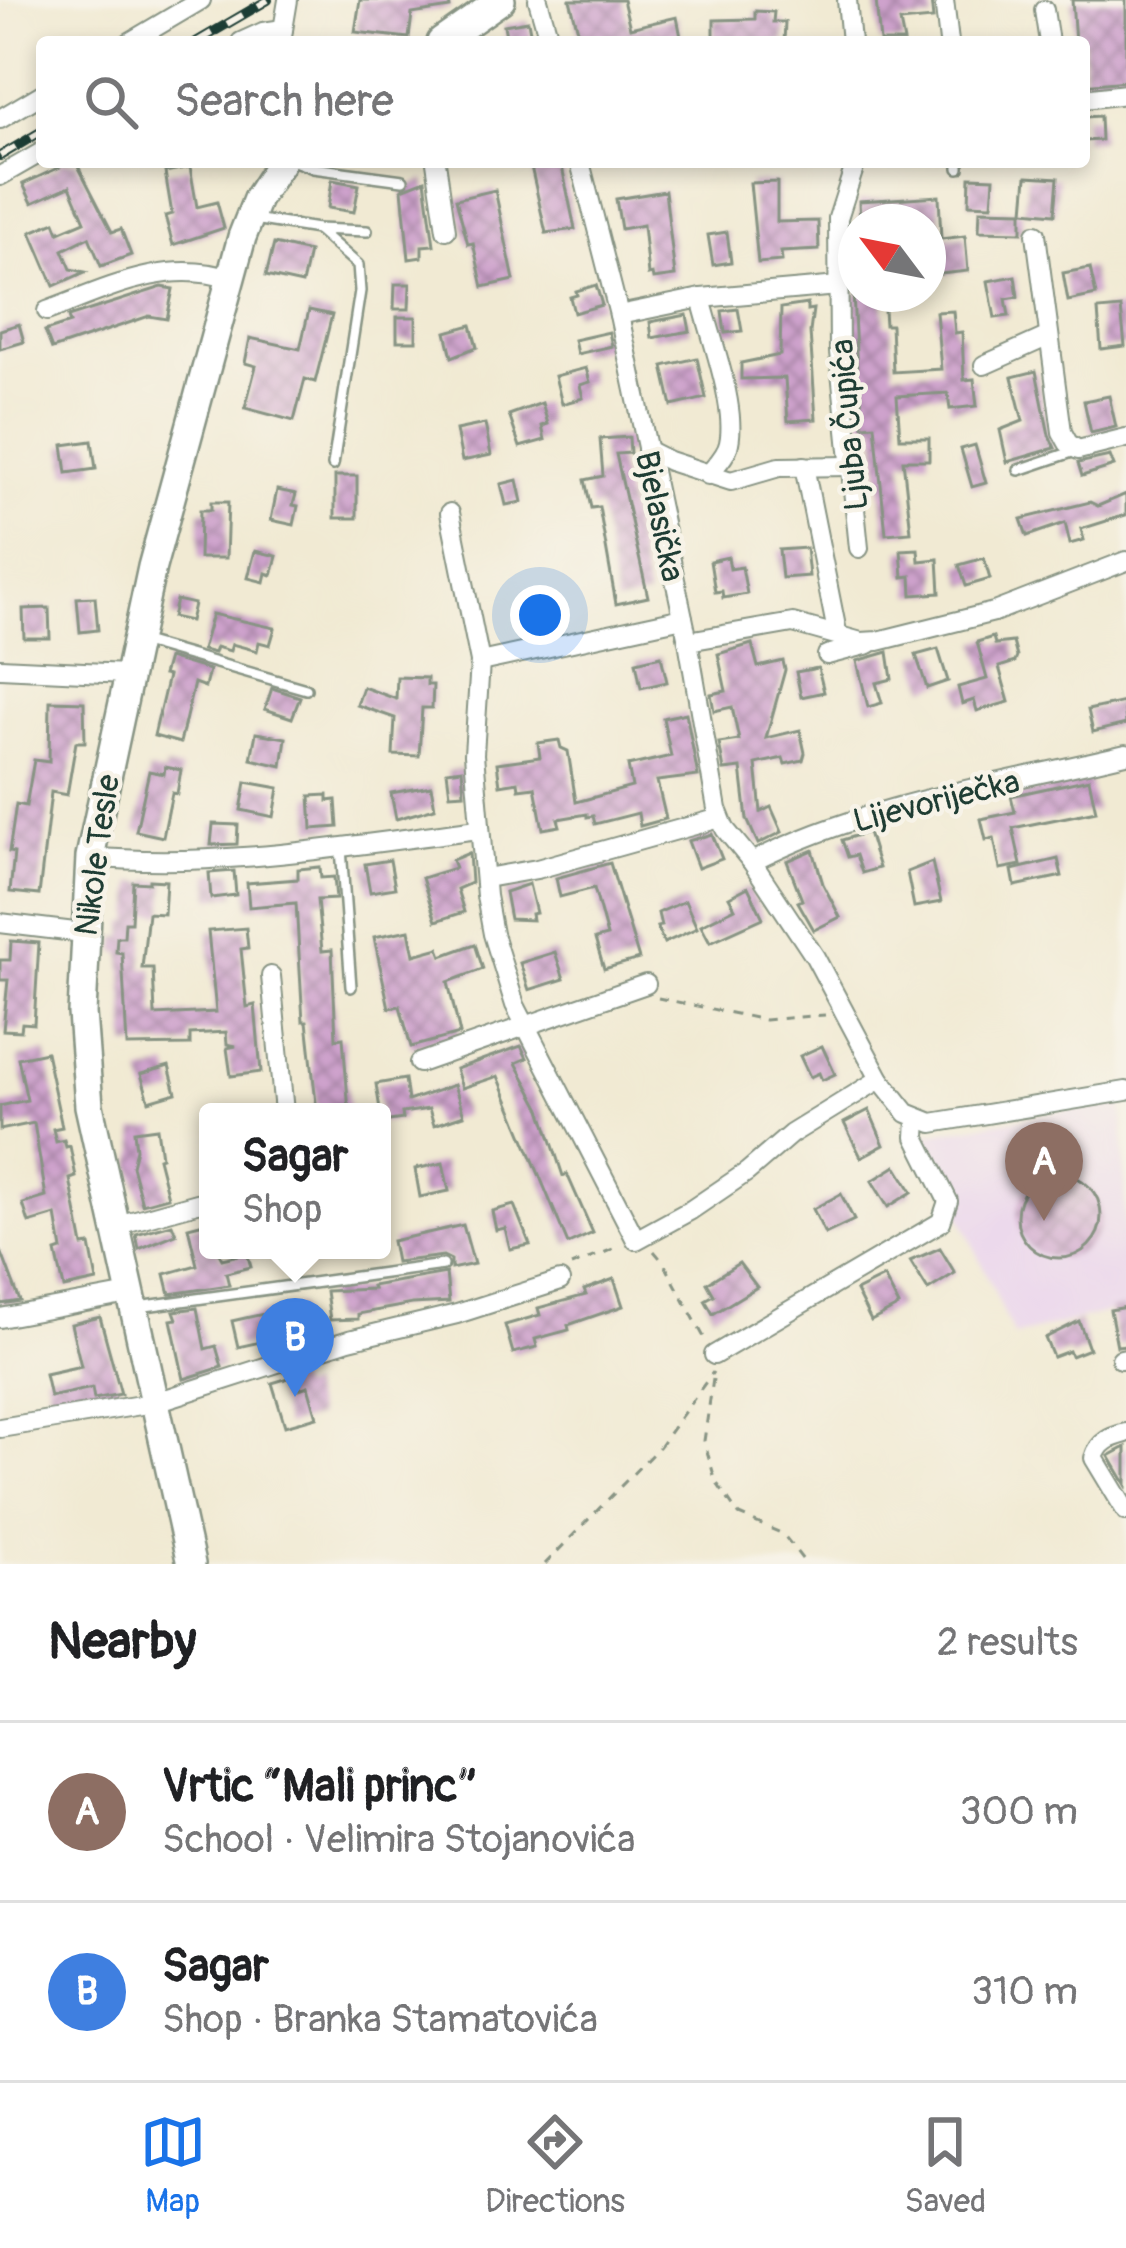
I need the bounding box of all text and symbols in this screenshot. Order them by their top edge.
search box [36,36,1090,168]
icon: search [78,69,144,135]
text: Search here [174,74,394,130]
north arrow [838,204,946,312]
street label: Ljuba Čupića [822,337,877,512]
street label: Bjelasička [626,447,693,585]
your location [510,585,570,645]
street label: Lijevoriječka [849,761,1024,842]
street label: Nikole Tesle [66,772,129,938]
popup [199,1103,391,1259]
pin: A [1005,1122,1083,1221]
text: Sagar [242,1129,348,1185]
text: Shop [242,1185,322,1234]
pin: B [256,1298,334,1397]
text: Nearby [48,1610,196,1674]
text: 2 results [937,1618,1078,1667]
text: Vrtic “Mali princ” [162,1759,476,1815]
text: A [74,1787,100,1836]
text: 300 m [960,1787,1078,1836]
text: School · Velimira Stojanovića [162,1815,635,1864]
text: Sagar [162,1939,269,1995]
text: B [76,1967,98,2016]
text: 310 m [971,1967,1078,2016]
text: Shop · Branka Stamatovića [162,1995,598,2044]
tab: Map [140,2109,206,2222]
tab: Directions [485,2109,625,2222]
tab: Saved [904,2109,986,2222]

